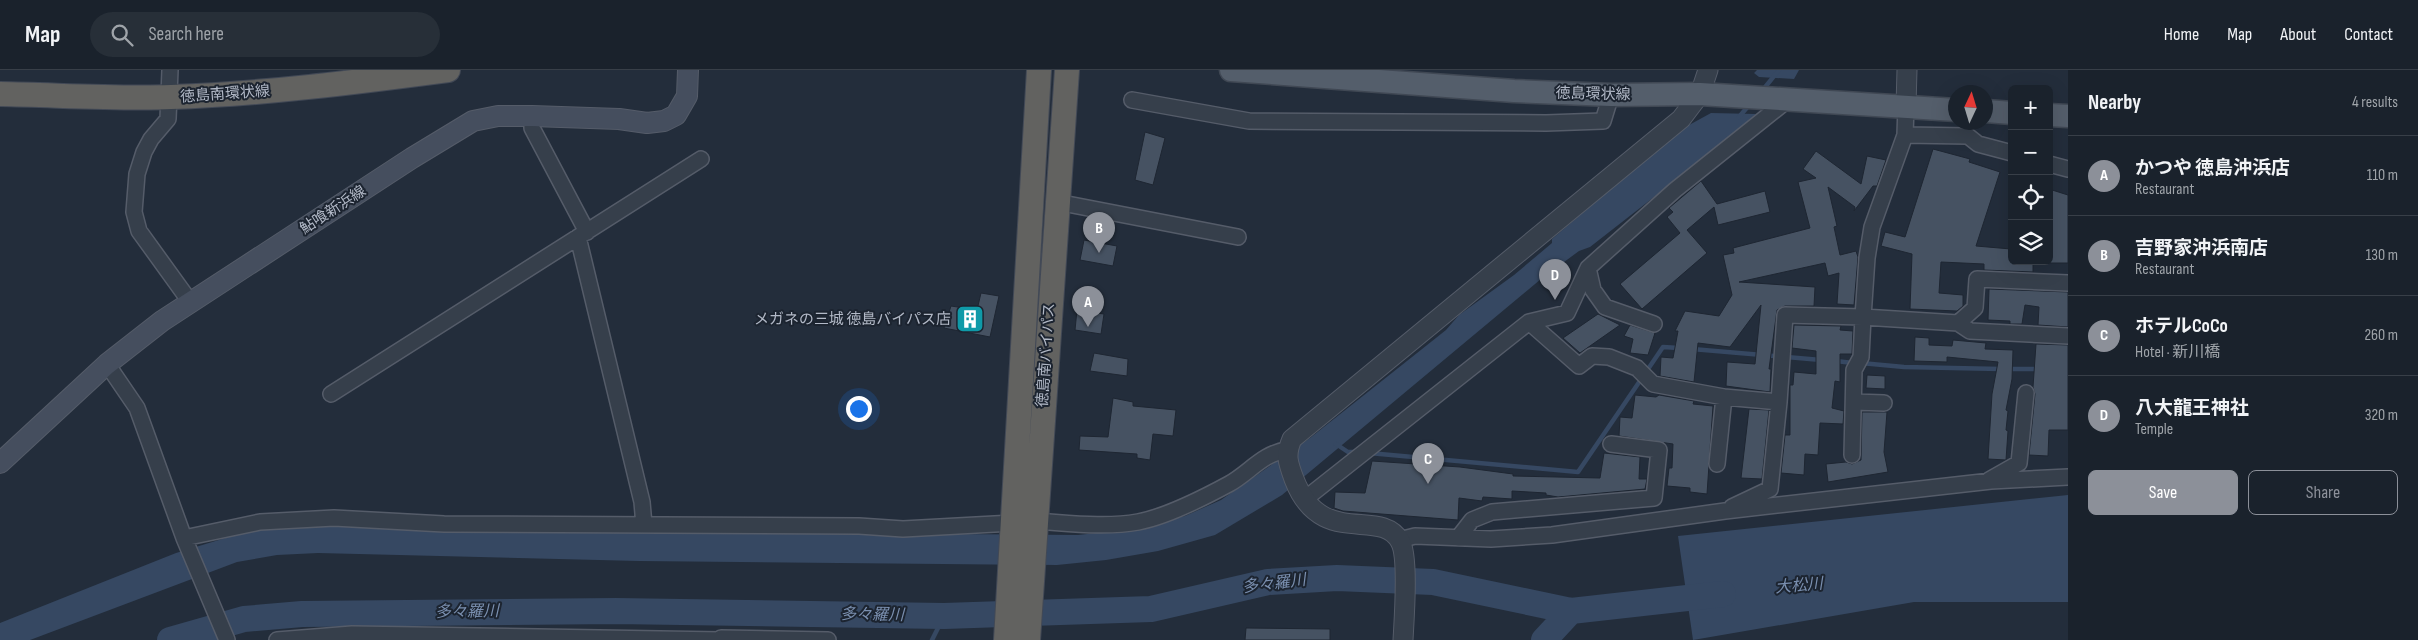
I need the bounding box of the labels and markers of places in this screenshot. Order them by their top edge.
pin: B [1083,212,1115,253]
pin: D [1539,259,1571,300]
pin: A [1072,286,1104,327]
building icon: メガネの三城 徳島バイパス店 [955,304,985,334]
place label: メガネの三城 徳島バイパス店 [754,310,951,329]
pin: C [1412,443,1444,484]

